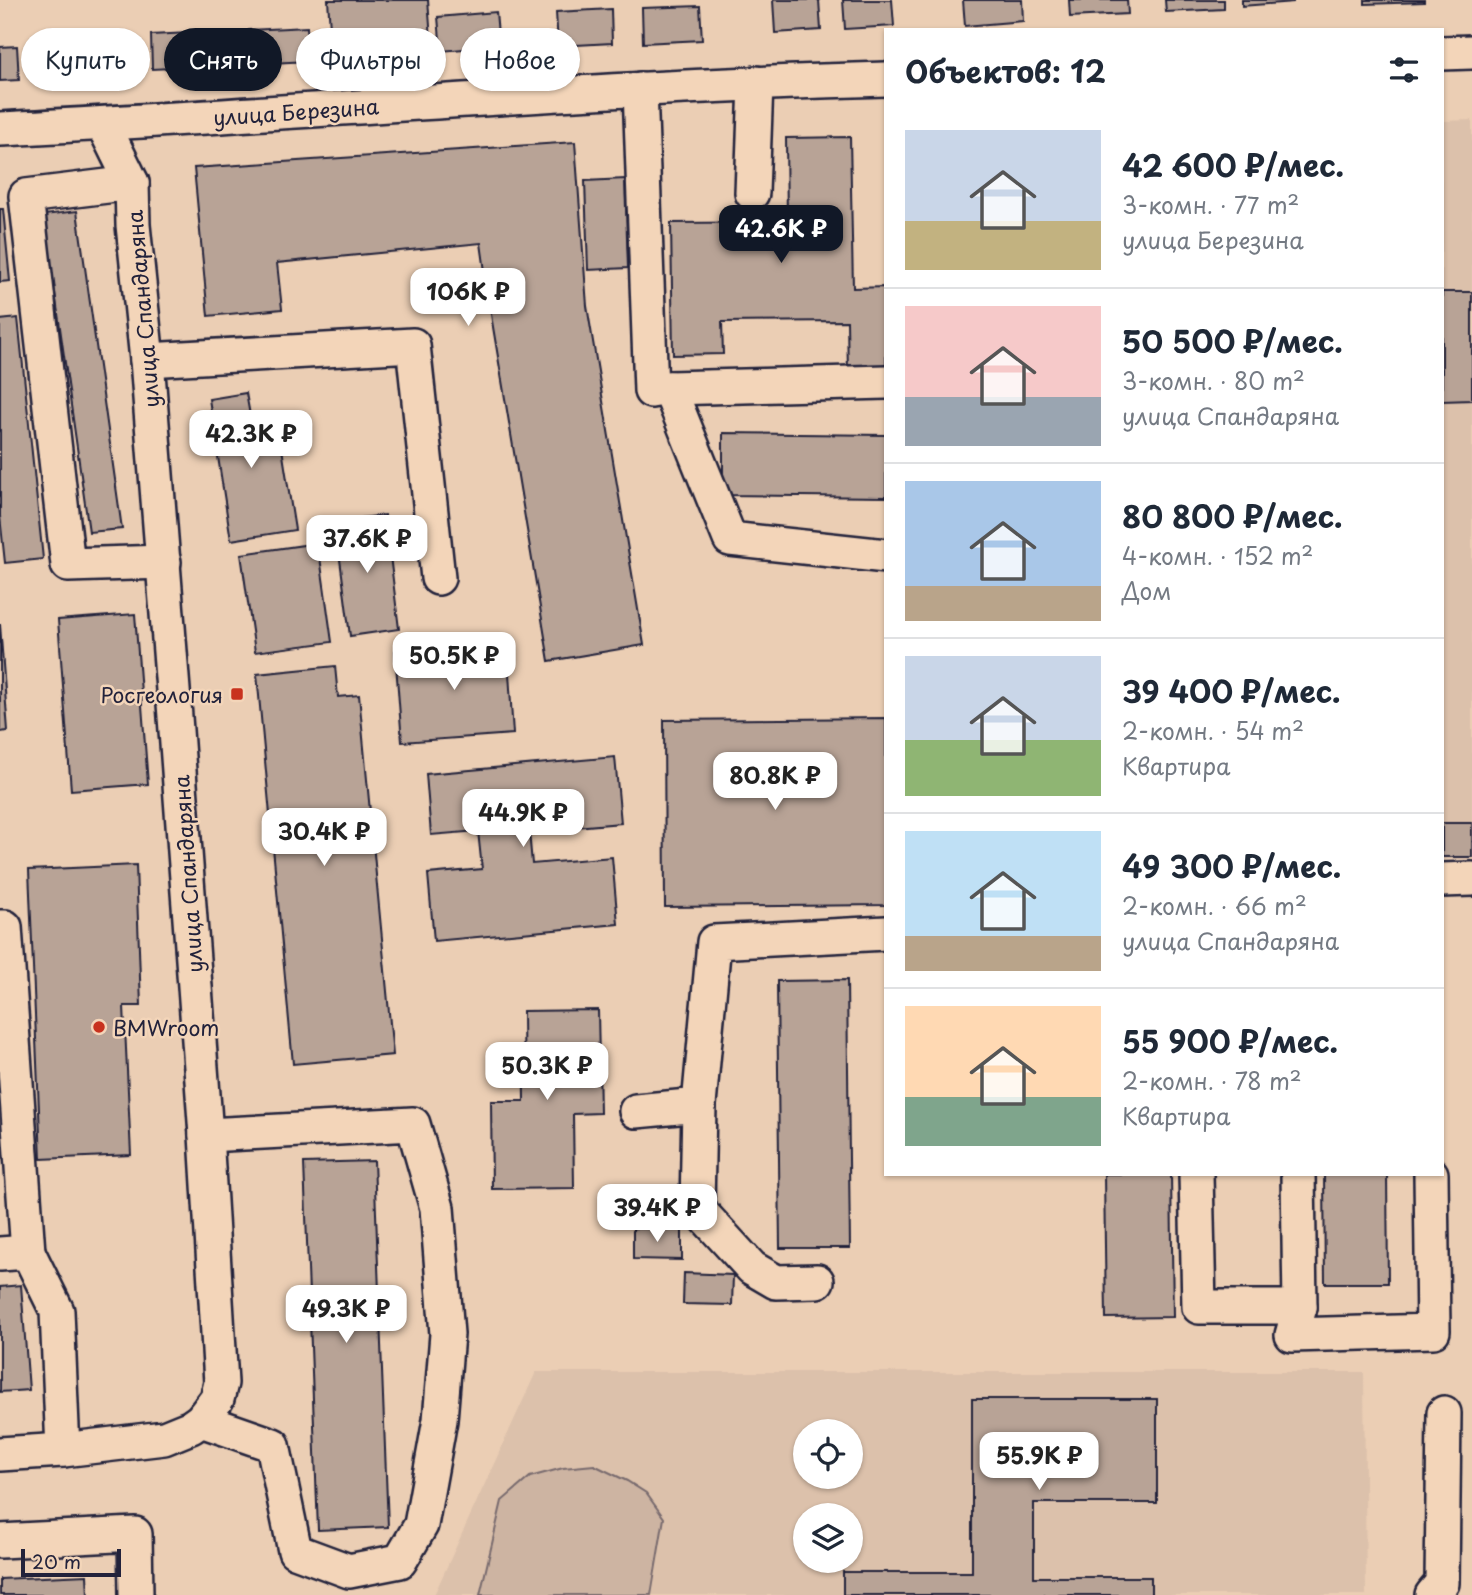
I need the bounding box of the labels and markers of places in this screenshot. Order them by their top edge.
pin: 42.6K ₽ [716,205,846,265]
pin: 106K ₽ [411,268,525,328]
pin: 42.3K ₽ [186,410,316,470]
pin: 37.6K ₽ [302,516,432,575]
pin: 50.5K ₽ [389,632,519,692]
place label: Росгеология [101,678,223,710]
marker: Росгеология [229,686,245,702]
pin: 80.8K ₽ [710,752,840,812]
pin: 44.9K ₽ [458,790,588,849]
pin: 30.4K ₽ [259,808,389,868]
place label: BMWroom [113,1011,219,1043]
marker: BMWroom [91,1019,107,1035]
pin: 50.3K ₽ [482,1042,612,1102]
pin: 39.4K ₽ [592,1184,722,1244]
pin: 49.3K ₽ [281,1286,411,1345]
pin: 55.9K ₽ [974,1432,1104,1492]

